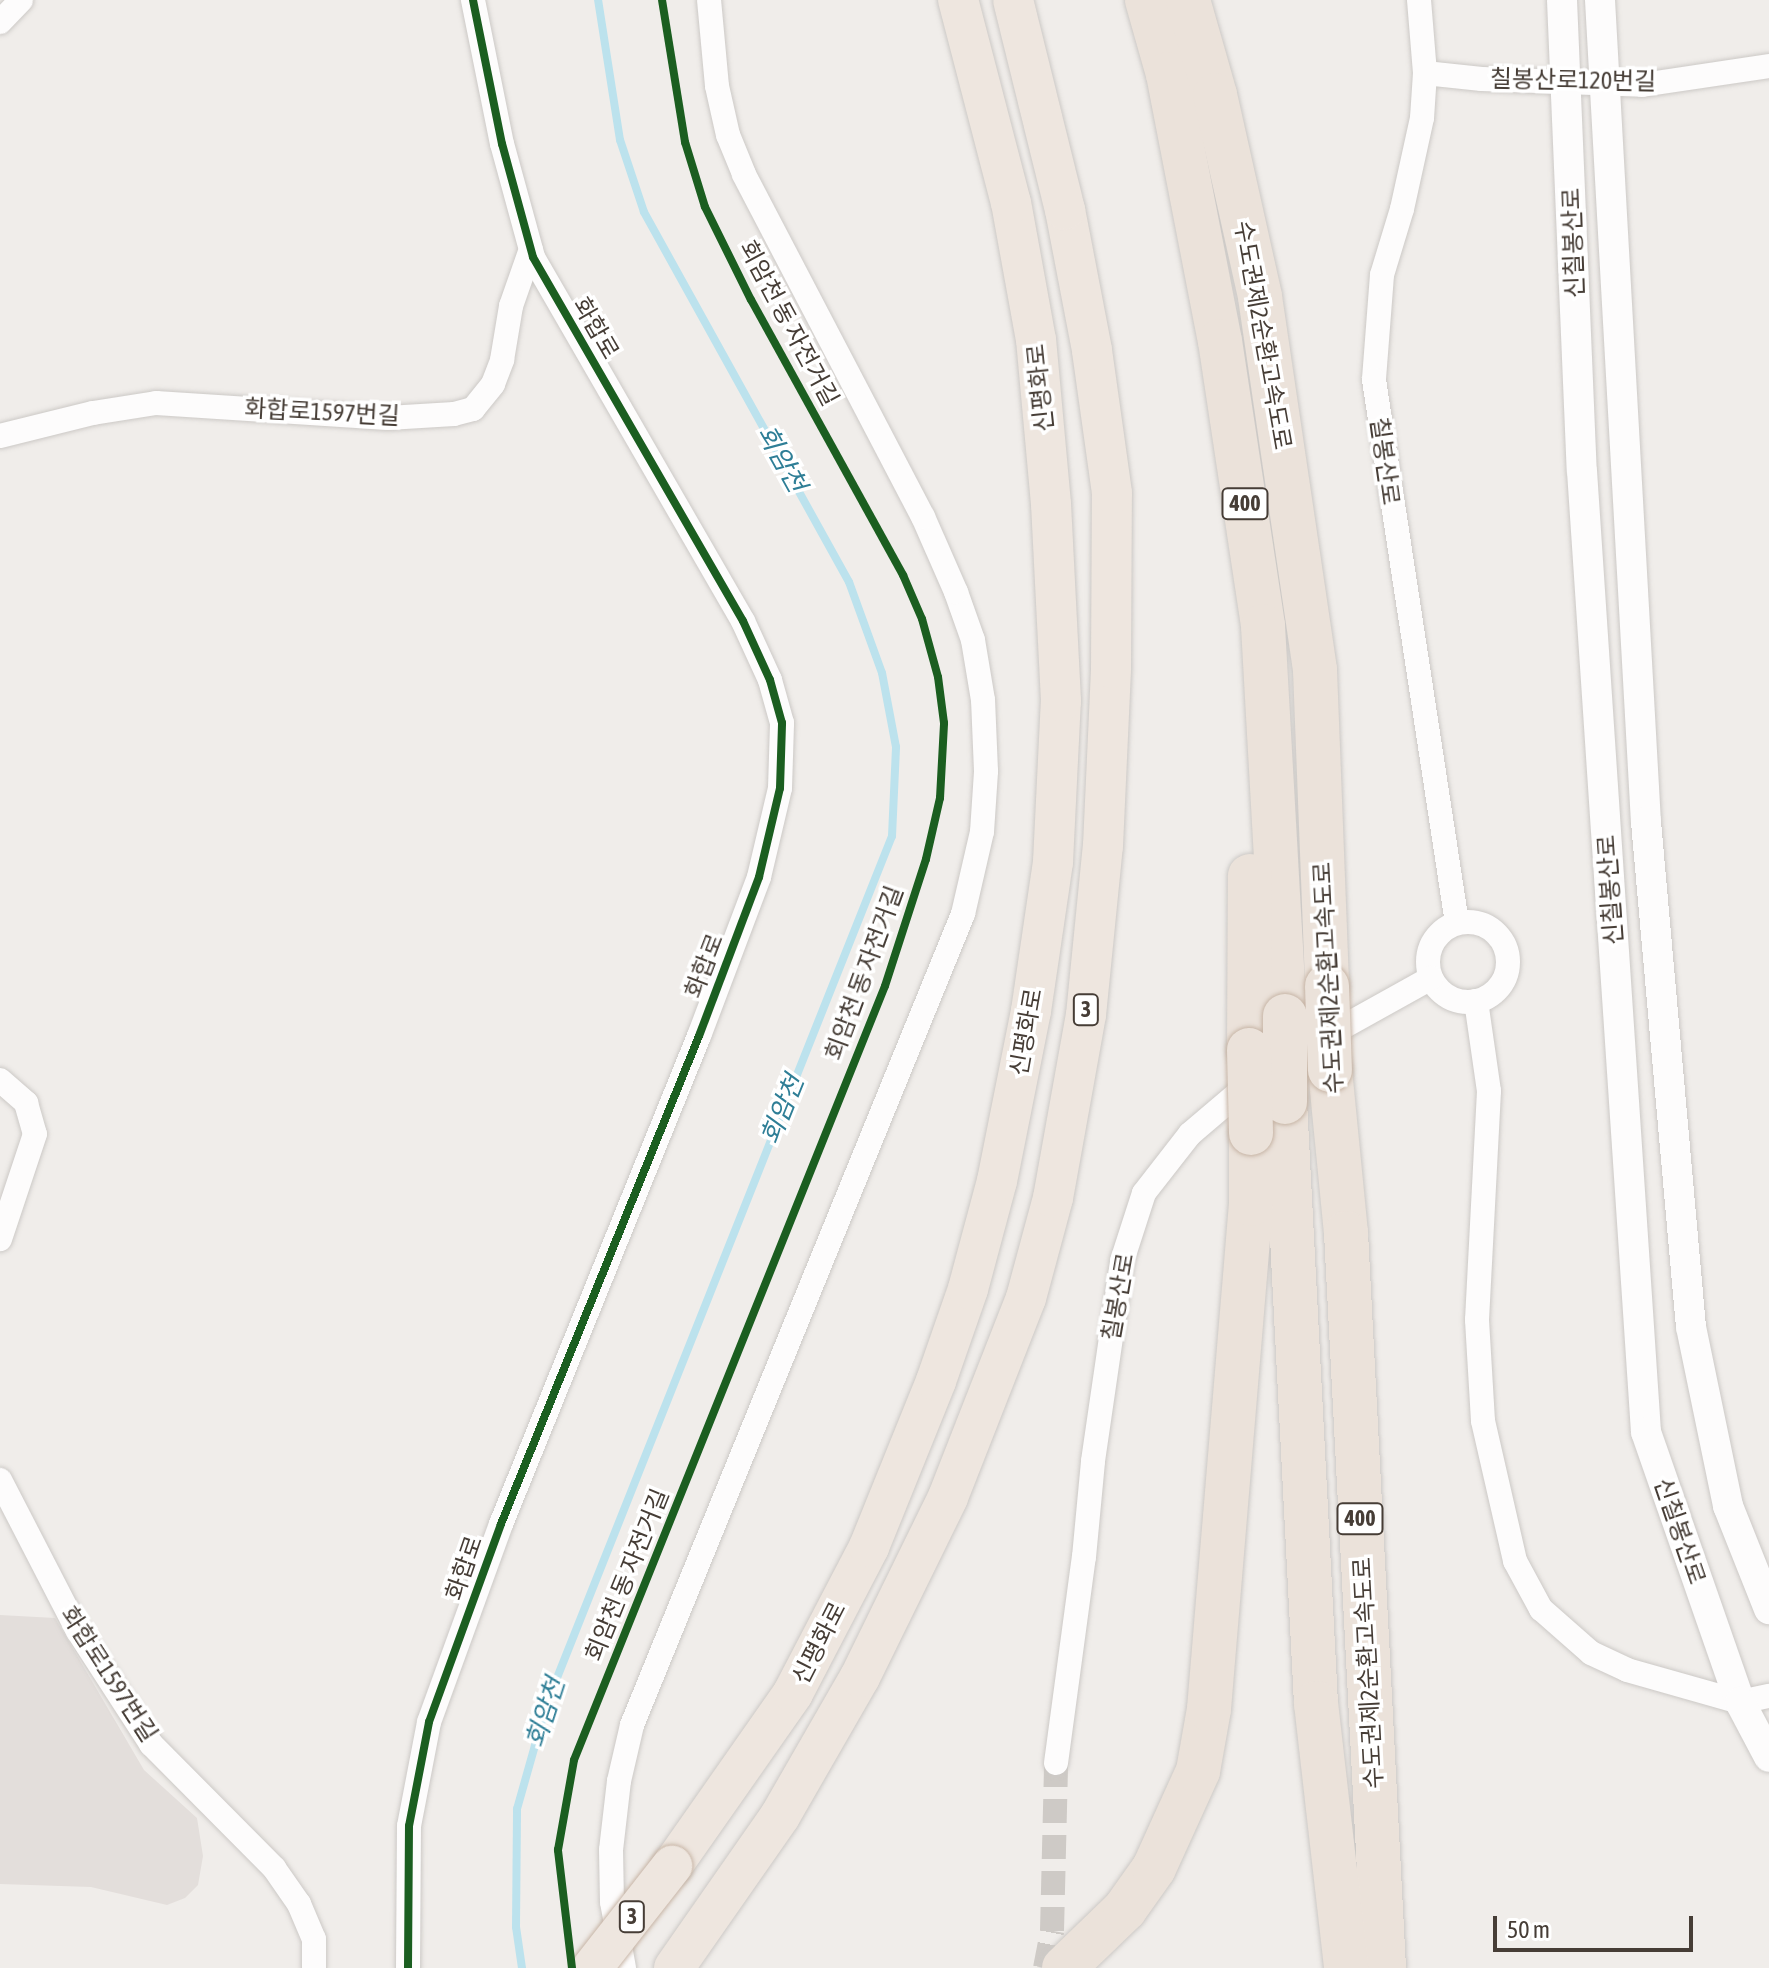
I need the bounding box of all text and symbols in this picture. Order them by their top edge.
street label: 칠봉산로120번길 [1490,64,1656,96]
street label: 신칠봉산로 [1557,187,1589,299]
street label: 수도권제2순환고속도로 [1229,218,1297,452]
street label: 회암천 동 자전거길 [733,235,845,411]
street label: 화합로 [567,292,625,364]
street label: 신평화로 [1021,343,1059,433]
street label: 화합로1597번길 [244,394,400,430]
street label: 칠봉산로 [1365,415,1405,507]
water label: 회암천 [750,420,812,498]
road number: 400 [1221,486,1269,522]
street label: 신칠봉산로 [1592,834,1628,946]
street label: 수도권제2순환고속도로 [1308,861,1348,1095]
street label: 회암천 동 자전거길 [819,882,909,1064]
street label: 화합로 [679,930,729,1002]
street label: 신평화로 [1004,986,1048,1078]
road number: 3 [1072,992,1100,1028]
water label: 회암천 [755,1071,811,1149]
street label: 칠봉산로 [1096,1251,1140,1343]
street label: 신칠봉산로 [1648,1474,1712,1588]
street label: 회암천 동 자전거길 [579,1485,675,1665]
road number: 400 [1336,1501,1384,1537]
street label: 화합로 [440,1532,488,1604]
street label: 수도권제2순환고속도로 [1348,1556,1388,1790]
street label: 신평화로 [786,1597,852,1689]
street label: 화합로1597번길 [55,1601,163,1747]
water label: 회암천 [520,1674,572,1752]
road number: 3 [618,1899,646,1935]
scale bar [1497,1900,1697,1950]
text: 50 m [1507,1916,1550,1943]

